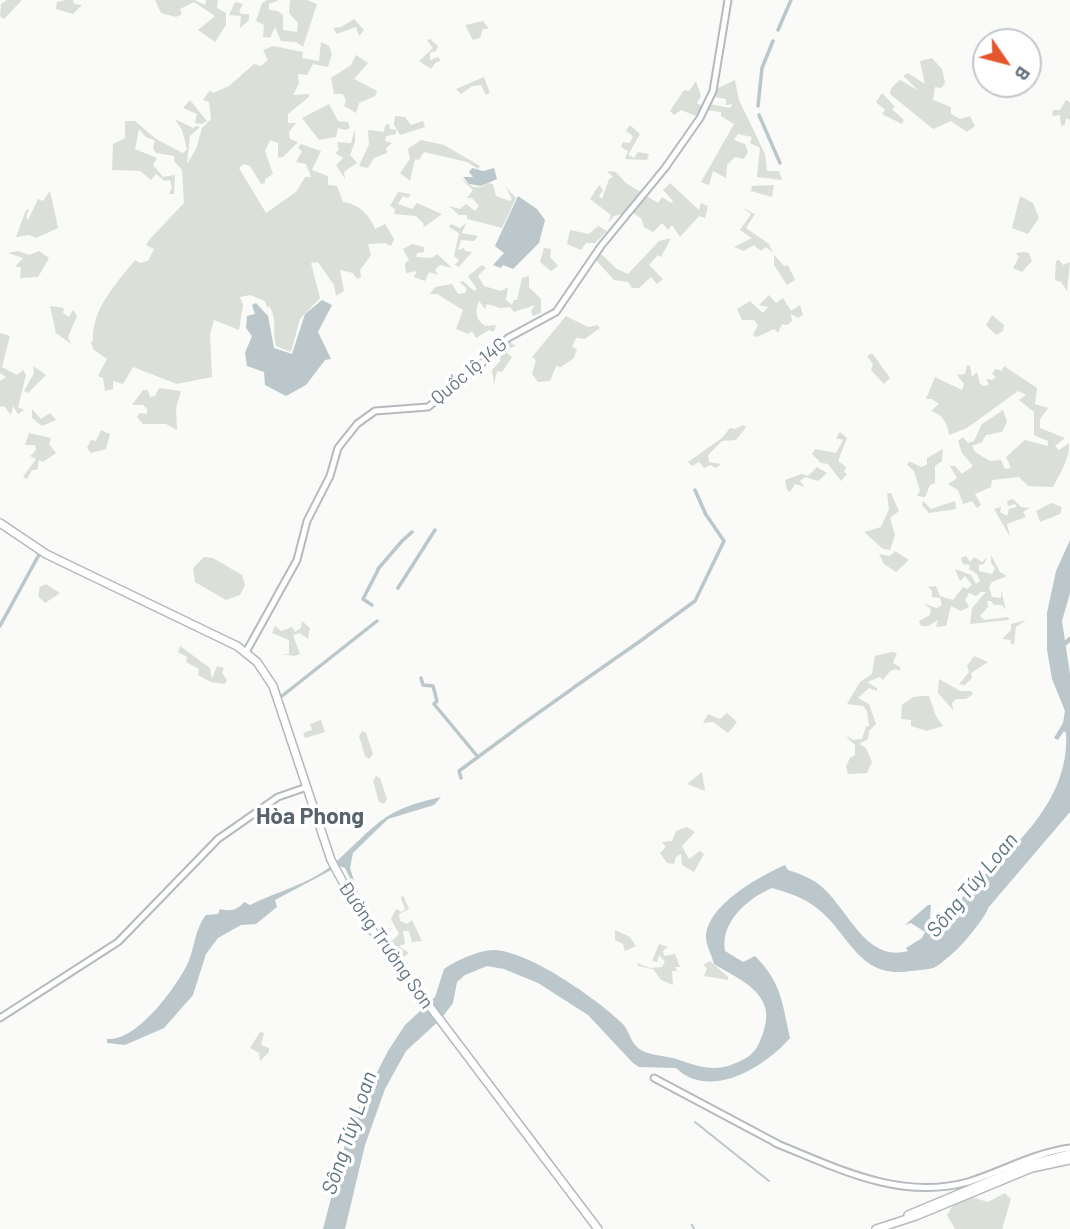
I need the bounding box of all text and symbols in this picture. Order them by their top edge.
north arrow [972,28,1042,98]
text: B [1010,63,1036,86]
street label: Quốc lộ 14G [426,333,512,409]
district label: Hòa Phong [256,802,364,830]
water label: Sông Túy Loan [921,828,1023,942]
street label: Đường Trường Sơn [334,877,438,1013]
water label: Sông Túy Loan [316,1068,382,1198]

